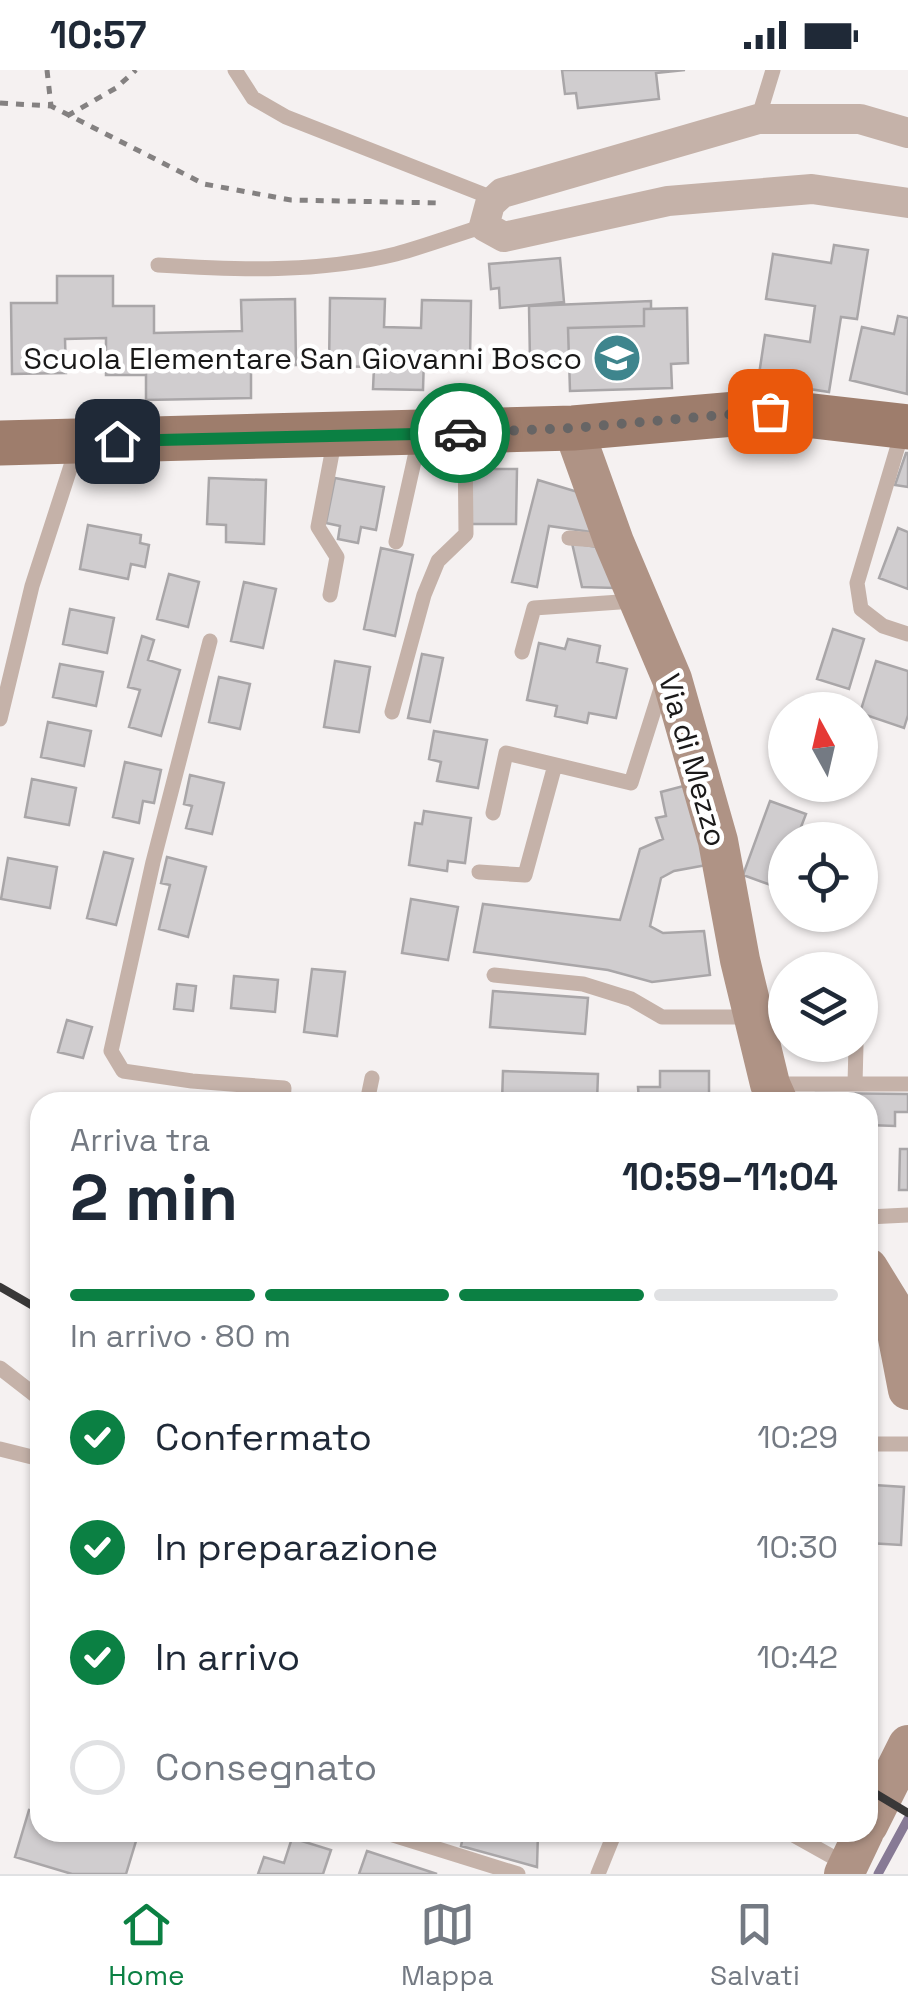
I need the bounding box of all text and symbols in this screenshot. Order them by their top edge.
text: 10:57 [50,11,147,59]
school or university icon: Scuola Elementare San Giovanni Bosco [591,332,643,384]
place label: Scuola Elementare San Giovanni Bosco [23,339,582,378]
pin [728,369,813,454]
courier [410,383,510,483]
icon: bag [743,384,798,439]
pin [75,399,160,484]
icon: car [433,406,488,461]
icon: home [90,414,145,469]
street label: Via di Mezzo [650,669,736,851]
north arrow [768,692,878,802]
map controls [768,692,878,1062]
button: locate [768,822,878,932]
button: layers [768,952,878,1062]
text: Arriva tra [70,1120,210,1160]
text: 10:59–11:04 [622,1153,838,1201]
text: 2 min [70,1156,238,1239]
text: In arrivo · 80 m [70,1316,291,1356]
icon: check [70,1410,125,1465]
text: Confermato [155,1413,372,1461]
text: 10:29 [757,1417,838,1457]
icon: check [70,1520,125,1575]
text: In preparazione [155,1523,438,1571]
text: 10:30 [756,1527,838,1567]
icon: check [70,1630,125,1685]
text: In arrivo [155,1633,300,1681]
text: 10:42 [757,1637,838,1677]
text: Consegnato [155,1743,377,1791]
tab: Home [108,1897,185,1993]
tab: Mappa [401,1897,494,1993]
tab: Salvati [710,1897,800,1993]

